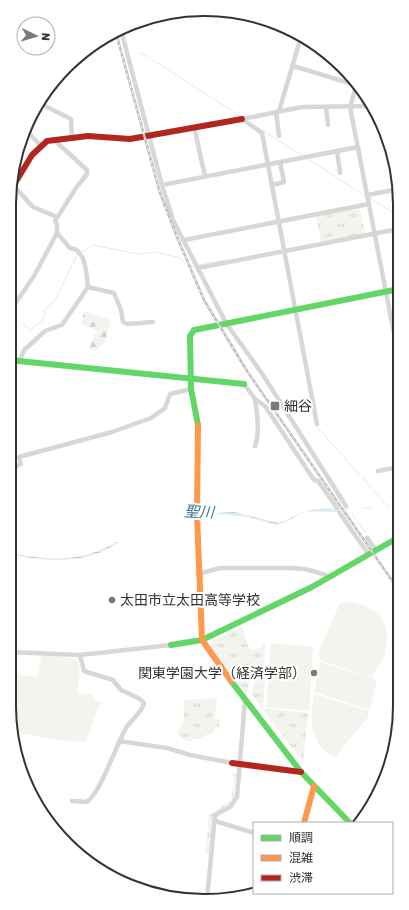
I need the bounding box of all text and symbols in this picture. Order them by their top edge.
north arrow [16,16,56,56]
text: N [39,32,52,41]
place label: 細谷 [284,398,312,415]
marker: 細谷 [269,400,281,412]
water label: 聖川 [184,502,216,522]
place label: 太田市立太田高等学校 [120,592,260,609]
marker: 太田市立太田高等学校 [107,595,117,605]
place label: 関東学園大学（経済学部） [138,665,306,682]
marker: 関東学園大学（経済学部） [309,668,319,678]
legend [253,822,393,894]
text: 順調 [289,831,313,845]
text: 混雑 [289,851,313,865]
text: 渋滞 [289,871,313,885]

